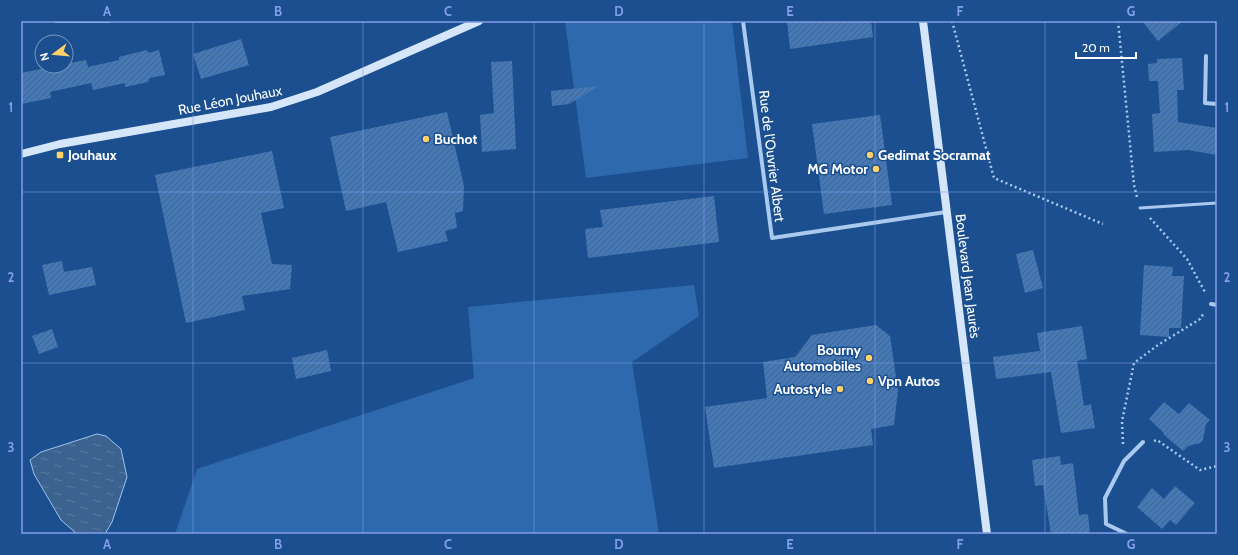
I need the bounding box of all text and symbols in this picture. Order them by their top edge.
text: A [103,3,112,19]
text: B [274,3,282,19]
text: C [444,3,452,19]
text: D [614,3,624,19]
text: E [786,3,794,19]
text: F [957,3,964,19]
text: G [1127,3,1136,19]
north arrow [34,34,74,74]
scale bar [1076,34,1136,60]
text: 20 m [1082,40,1110,55]
text: N [37,51,52,62]
street label: Rue Léon Jouhaux [177,81,284,119]
street label: Rue de l'Ouvrier Albert [755,89,789,223]
text: 1 [9,99,13,115]
text: 1 [1225,99,1229,115]
place label: Buchot [434,130,477,148]
marker: Buchot [421,134,431,144]
place label: Jouhaux [67,146,117,164]
place label: Gedimat Socramat [878,146,991,164]
marker: Jouhaux [55,150,65,160]
marker: Gedimat Socramat [865,150,875,160]
place label: MG Motor [807,160,868,178]
marker: MG Motor [871,164,881,174]
street label: Boulevard Jean Jaurès [951,213,985,340]
text: 2 [8,269,15,285]
text: 2 [1224,269,1231,285]
place label: Bourny Automobiles [784,341,861,375]
marker: Bourny Automobiles [864,353,874,363]
place label: Vpn Autos [878,372,940,390]
marker: Vpn Autos [865,376,875,386]
place label: Autostyle [774,380,832,398]
marker: Autostyle [835,384,845,394]
text: 3 [7,439,15,455]
text: 3 [1223,439,1231,455]
text: A [103,536,112,552]
text: B [274,536,282,552]
text: C [444,536,452,552]
text: D [614,536,624,552]
text: E [786,536,794,552]
text: F [957,536,964,552]
text: G [1127,536,1136,552]

